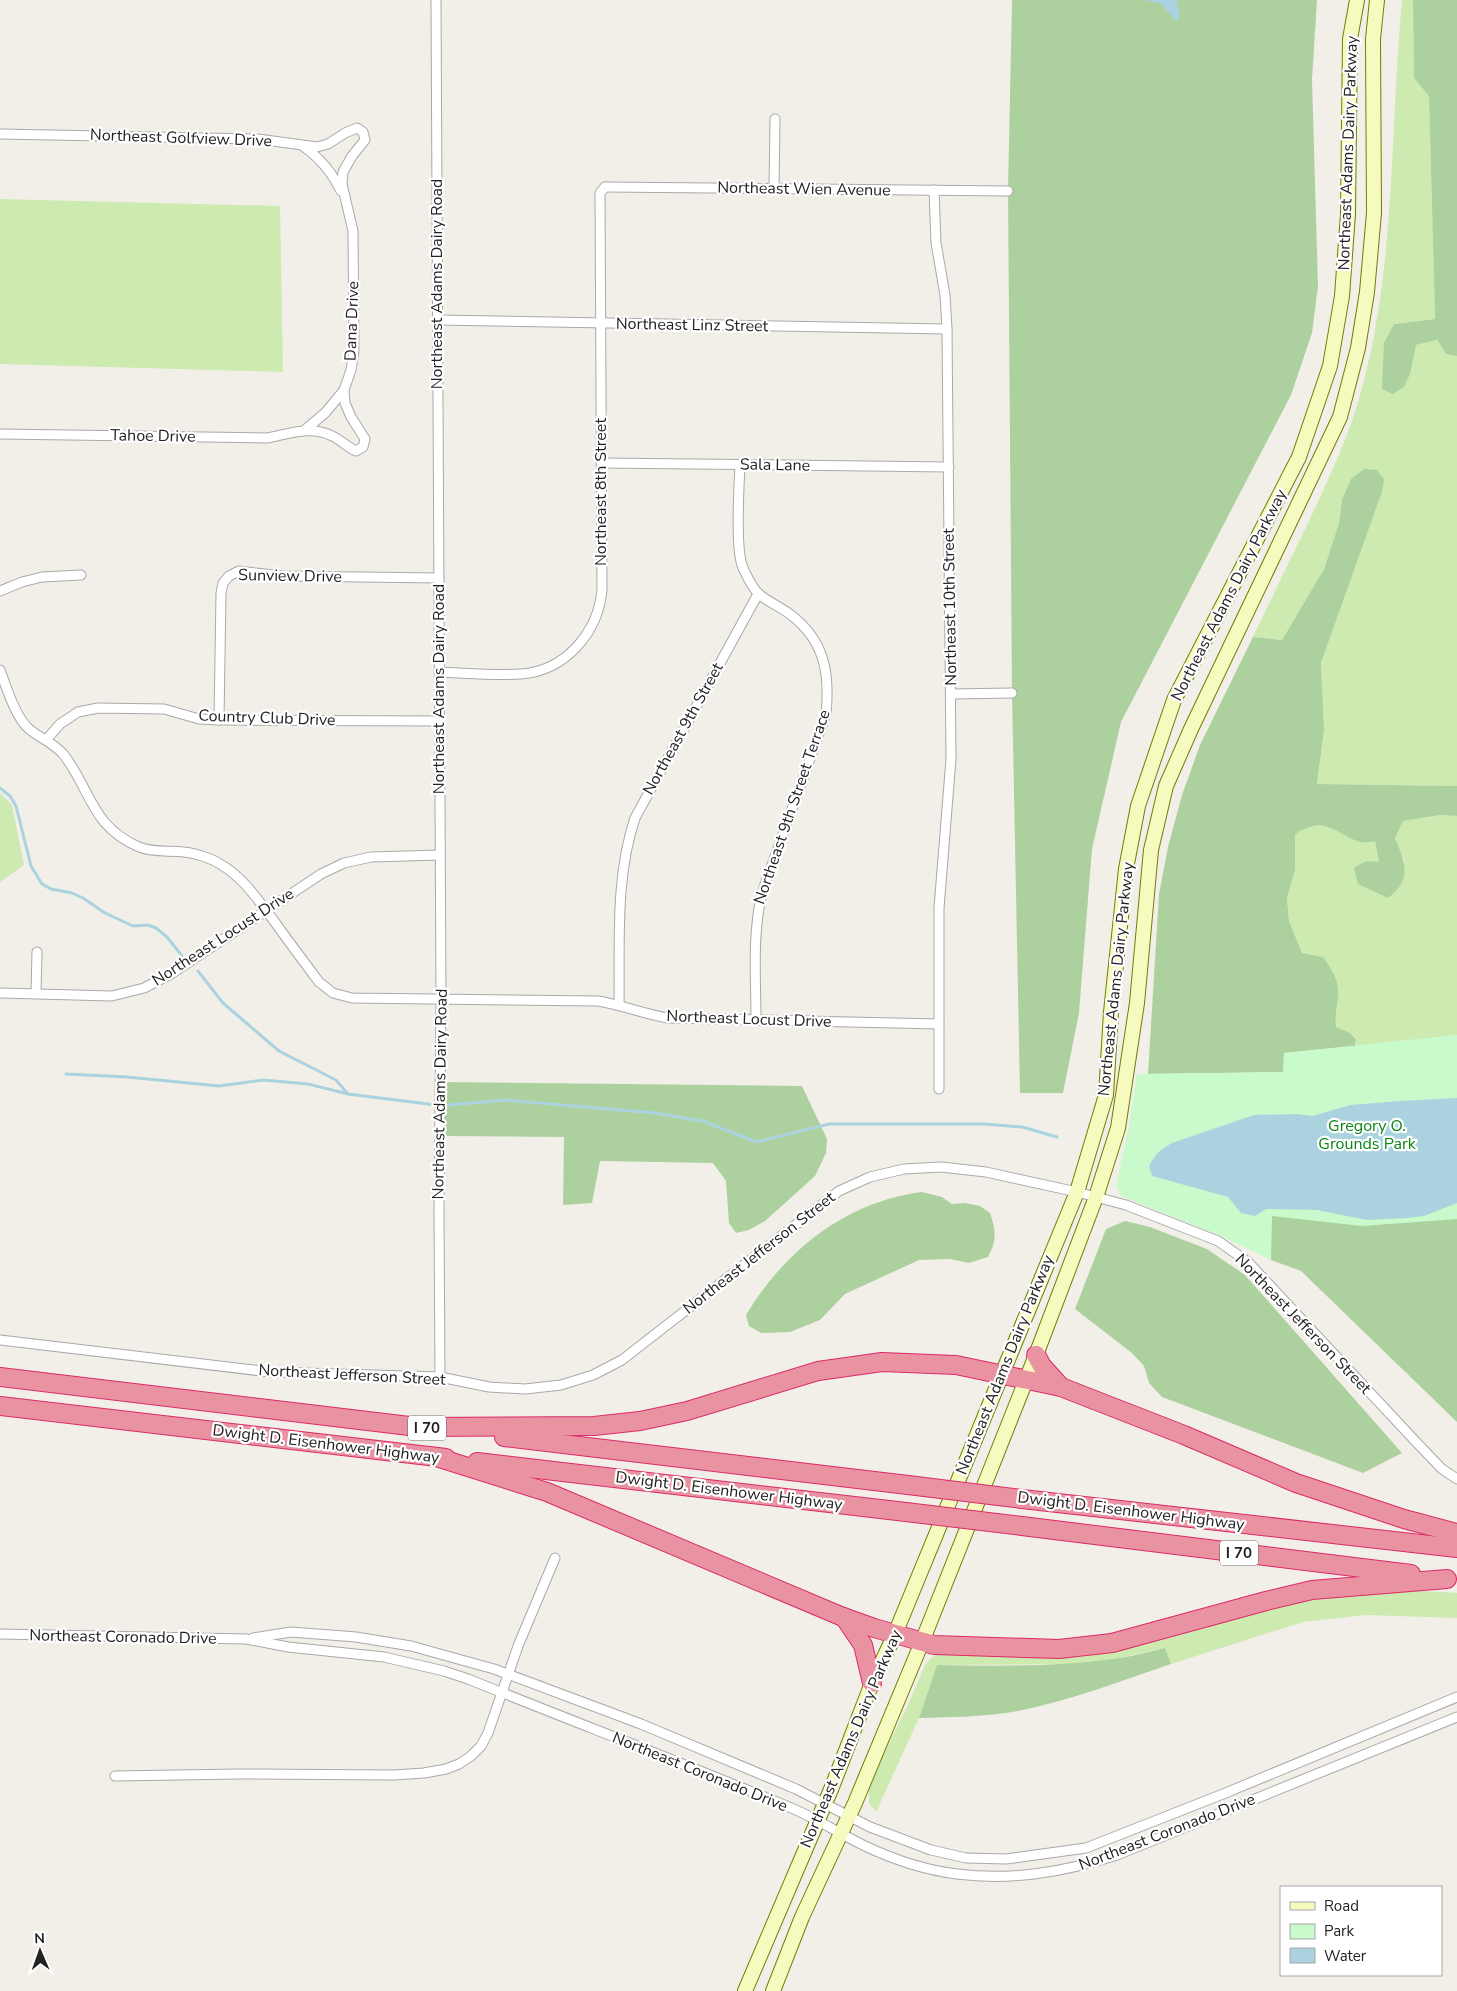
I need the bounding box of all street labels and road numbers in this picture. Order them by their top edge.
street label: Northeast Adams Dairy Parkway [1333,34,1363,271]
street label: Northeast Golfview Drive [90,124,272,152]
street label: Northeast Wien Avenue [717,176,891,202]
street label: Northeast Adams Dairy Road [426,179,448,389]
street label: Dana Drive [340,281,364,361]
street label: Northeast Linz Street [616,313,769,337]
street label: Northeast 8th Street [590,418,612,566]
street label: Tahoe Drive [110,424,196,448]
street label: Sala Lane [740,453,810,477]
street label: Northeast Adams Dairy Parkway [1166,485,1292,705]
street label: Northeast 10th Street [938,528,962,686]
street label: Sunview Drive [238,564,342,588]
street label: Northeast Adams Dairy Road [428,584,450,794]
street label: Northeast 9th Street [638,659,729,799]
street label: Country Club Drive [198,705,336,731]
street label: Northeast 9th Street Terrace [748,707,836,907]
street label: Northeast Adams Dairy Parkway [1093,860,1139,1097]
street label: Northeast Locust Drive [148,883,298,991]
street label: Northeast Adams Dairy Road [427,989,453,1199]
street label: Northeast Locust Drive [666,1005,832,1033]
street label: Northeast Jefferson Street [678,1186,840,1319]
street label: Northeast Jefferson Street [1230,1249,1376,1399]
street label: Northeast Adams Dairy Parkway [951,1251,1060,1478]
street label: Northeast Jefferson Street [258,1359,447,1391]
road number: I 70 [408,1416,446,1440]
street label: Dwight D. Eisenhower Highway [211,1419,441,1469]
street label: Dwight D. Eisenhower Highway [614,1466,844,1516]
street label: Dwight D. Eisenhower Highway [1016,1486,1246,1536]
road number: I 70 [1220,1540,1258,1566]
street label: Northeast Coronado Drive [29,1624,217,1650]
street label: Northeast Adams Dairy Parkway [795,1626,907,1851]
street label: Northeast Coronado Drive [609,1727,791,1817]
street label: Northeast Coronado Drive [1076,1788,1258,1876]

